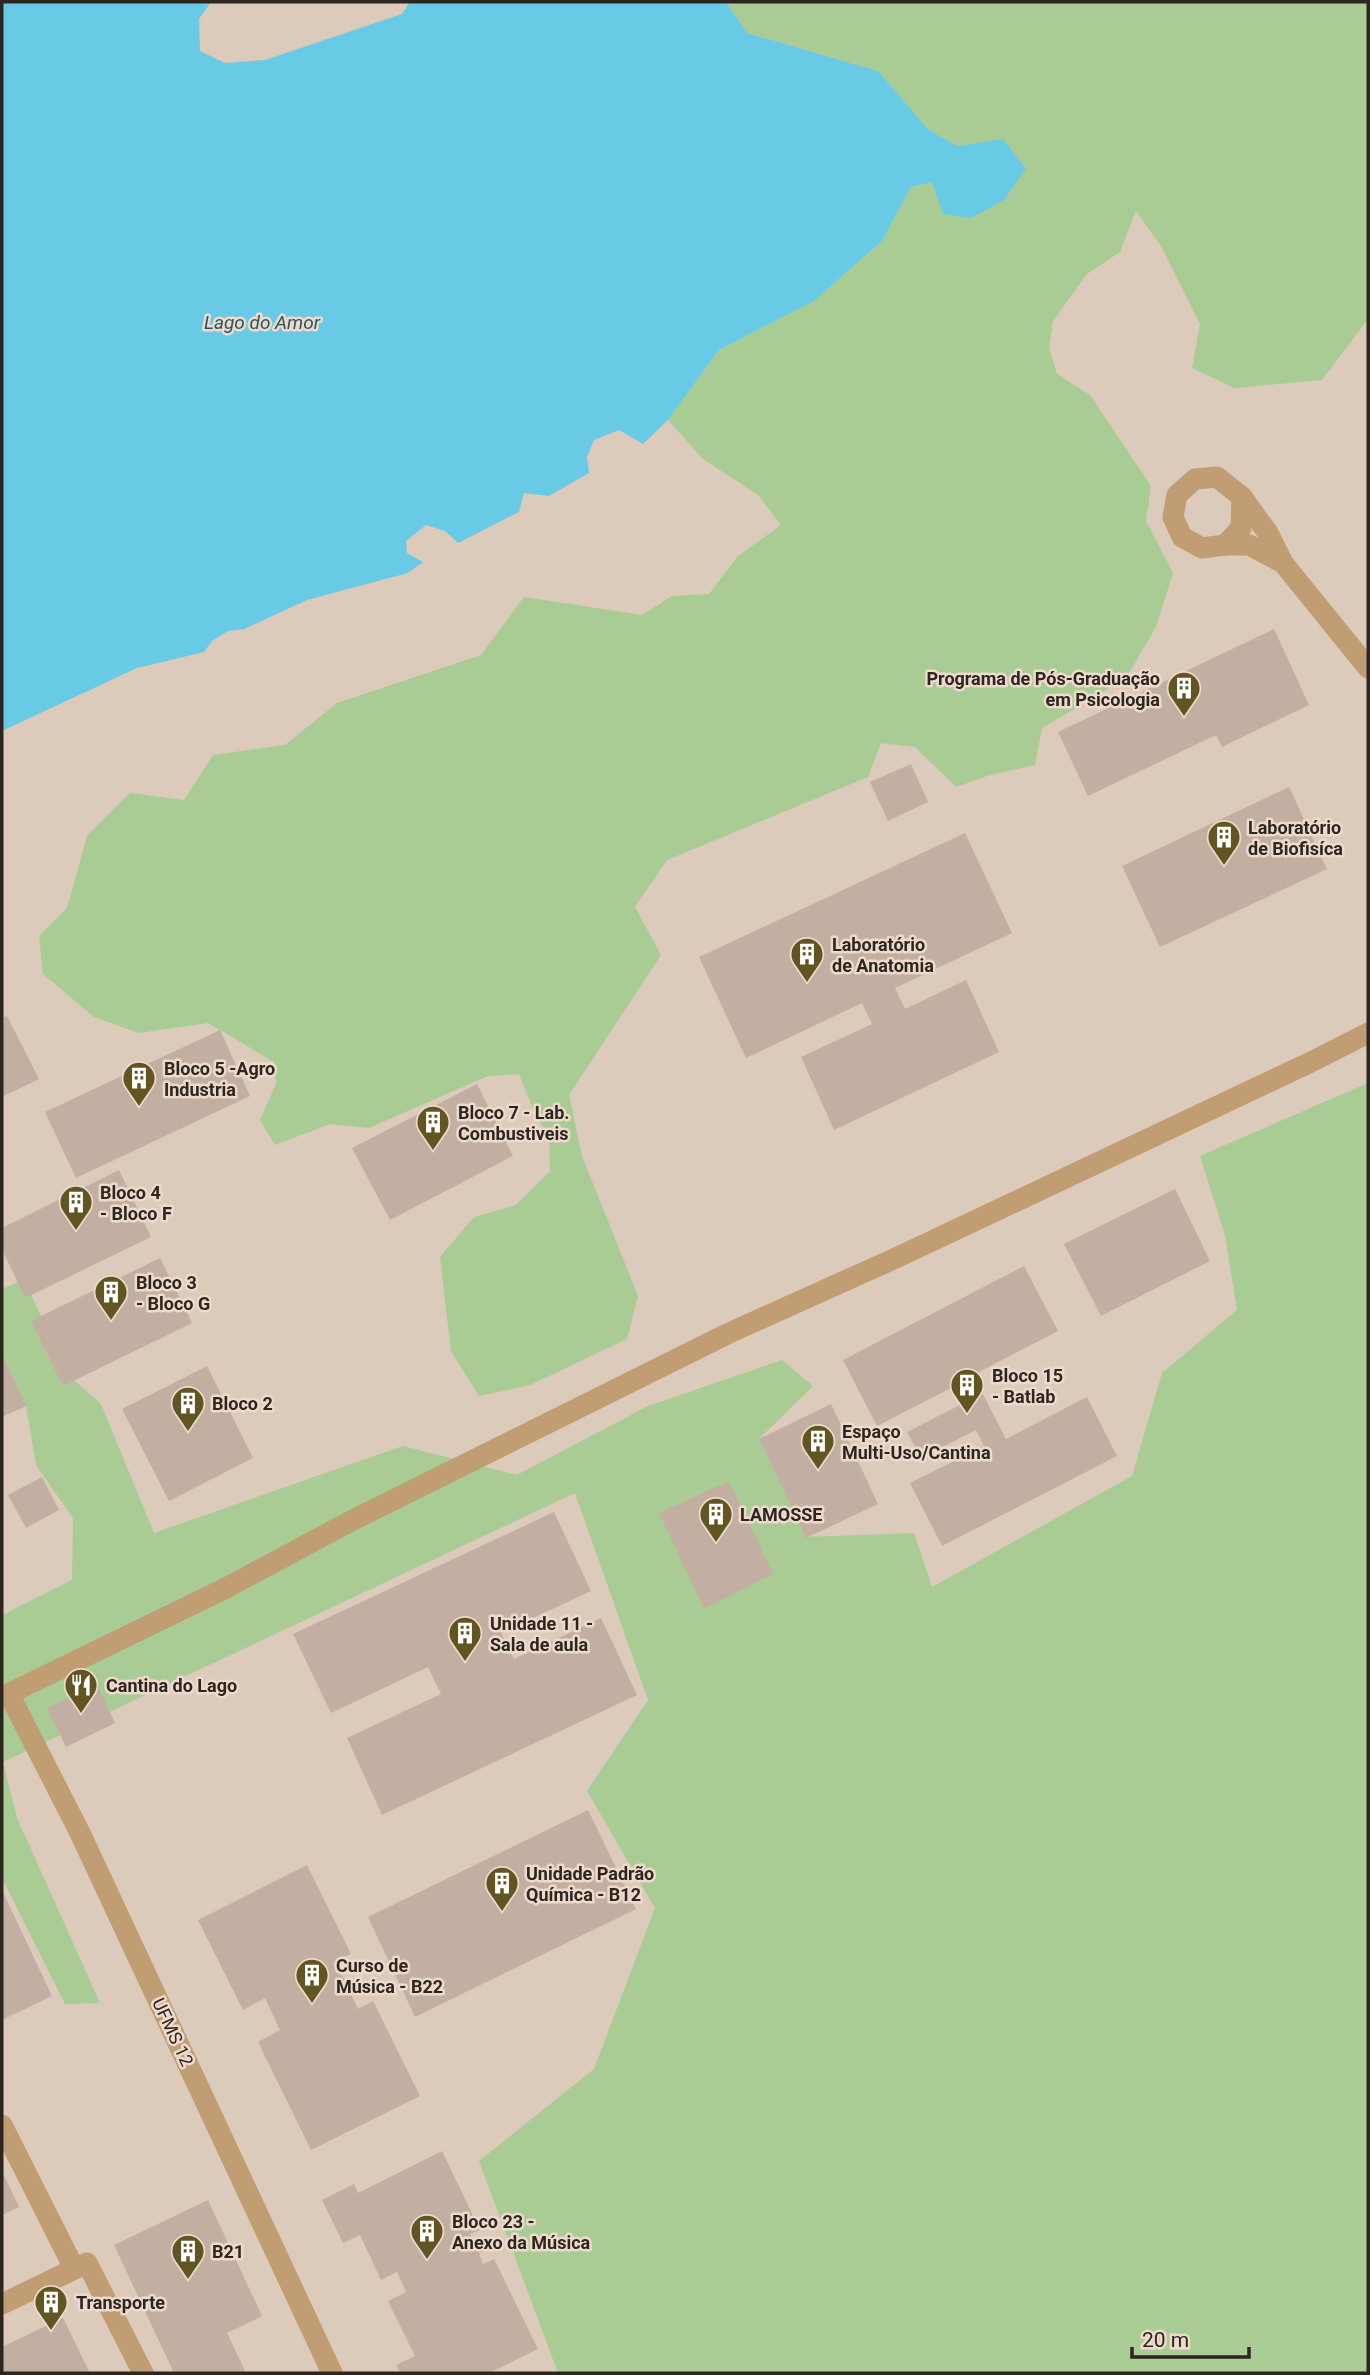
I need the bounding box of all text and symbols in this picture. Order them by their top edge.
water label: Lago do Amor [204,311,321,334]
place label: Programa de Pós-Graduação em Psicologia [926,668,1160,710]
building icon: Programa de Pós-Graduação em Psicologia [1165,669,1203,718]
place label: Laboratório de Biofisíca [1248,817,1343,859]
building icon: Laboratório de Biofisíca [1205,818,1243,867]
place label: Laboratório de Anatomia [832,934,934,976]
building icon: Laboratório de Anatomia [788,935,826,984]
place label: Bloco 5 -Agro Industria [164,1058,275,1100]
building icon: Bloco 5 -Agro Industria [120,1059,158,1108]
place label: Bloco 7 - Lab. Combustiveis [458,1102,570,1144]
building icon: Bloco 7 - Lab. Combustiveis [414,1103,452,1152]
place label: Bloco 4 - Bloco F [100,1182,172,1224]
building icon: Bloco 4 - Bloco F [57,1183,95,1232]
place label: Bloco 3 - Bloco G [136,1272,210,1314]
building icon: Bloco 3 - Bloco G [92,1273,130,1322]
place label: Bloco 15 - Batlab [992,1365,1063,1407]
building icon: Bloco 15 - Batlab [948,1366,986,1415]
building icon: Bloco 2 [169,1384,207,1433]
place label: Bloco 2 [212,1393,273,1414]
place label: Espaço Multi-Uso/Cantina [842,1421,991,1463]
building icon: Espaço Multi-Uso/Cantina [799,1422,837,1471]
building icon: LAMOSSE [697,1495,735,1544]
place label: LAMOSSE [740,1504,822,1525]
place label: Unidade 11 - Sala de aula [490,1613,593,1655]
building icon: Unidade 11 - Sala de aula [446,1614,484,1663]
restaurant icon: Cantina do Lago [62,1666,100,1715]
place label: Cantina do Lago [106,1675,237,1696]
place label: Unidade Padrão Química - B12 [526,1863,654,1905]
building icon: Unidade Padrão Química - B12 [483,1864,521,1913]
place label: Curso de Música - B22 [336,1955,443,1997]
building icon: Curso de Música - B22 [293,1956,331,2005]
street label: UFMS 12 [148,1995,198,2069]
place label: Bloco 23 - Anexo da Música [452,2211,591,2253]
building icon: Bloco 23 - Anexo da Música [408,2212,446,2261]
building icon: B21 [169,2232,207,2281]
place label: B21 [212,2241,244,2262]
building icon: Transporte [32,2283,70,2332]
place label: Transporte [76,2292,165,2313]
scale bar [1132,2316,1249,2360]
text: 20 m [1142,2328,1189,2352]

